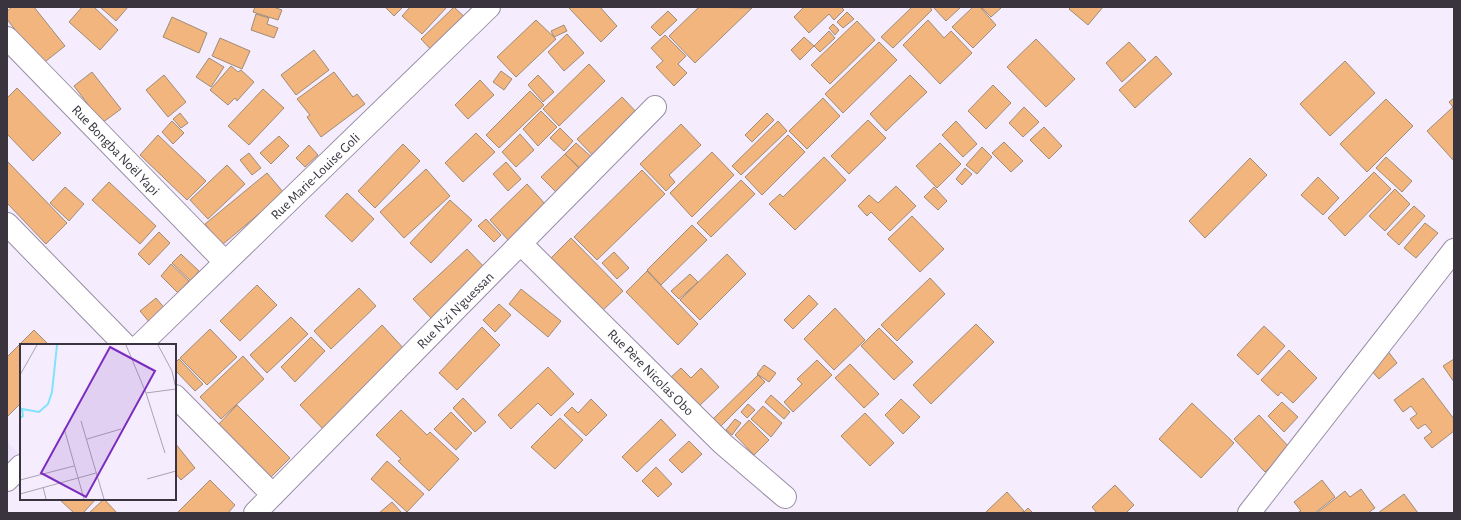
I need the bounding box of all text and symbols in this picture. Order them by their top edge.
street label: Rue Bongba Noël Yapi [69,103,162,198]
street label: Rue Marie-Louise Goli [269,131,363,223]
street label: Rue N'zi N'guessan [415,270,497,352]
street label: Rue Père Nicolas Obo [605,327,696,419]
inset map [20,344,176,500]

